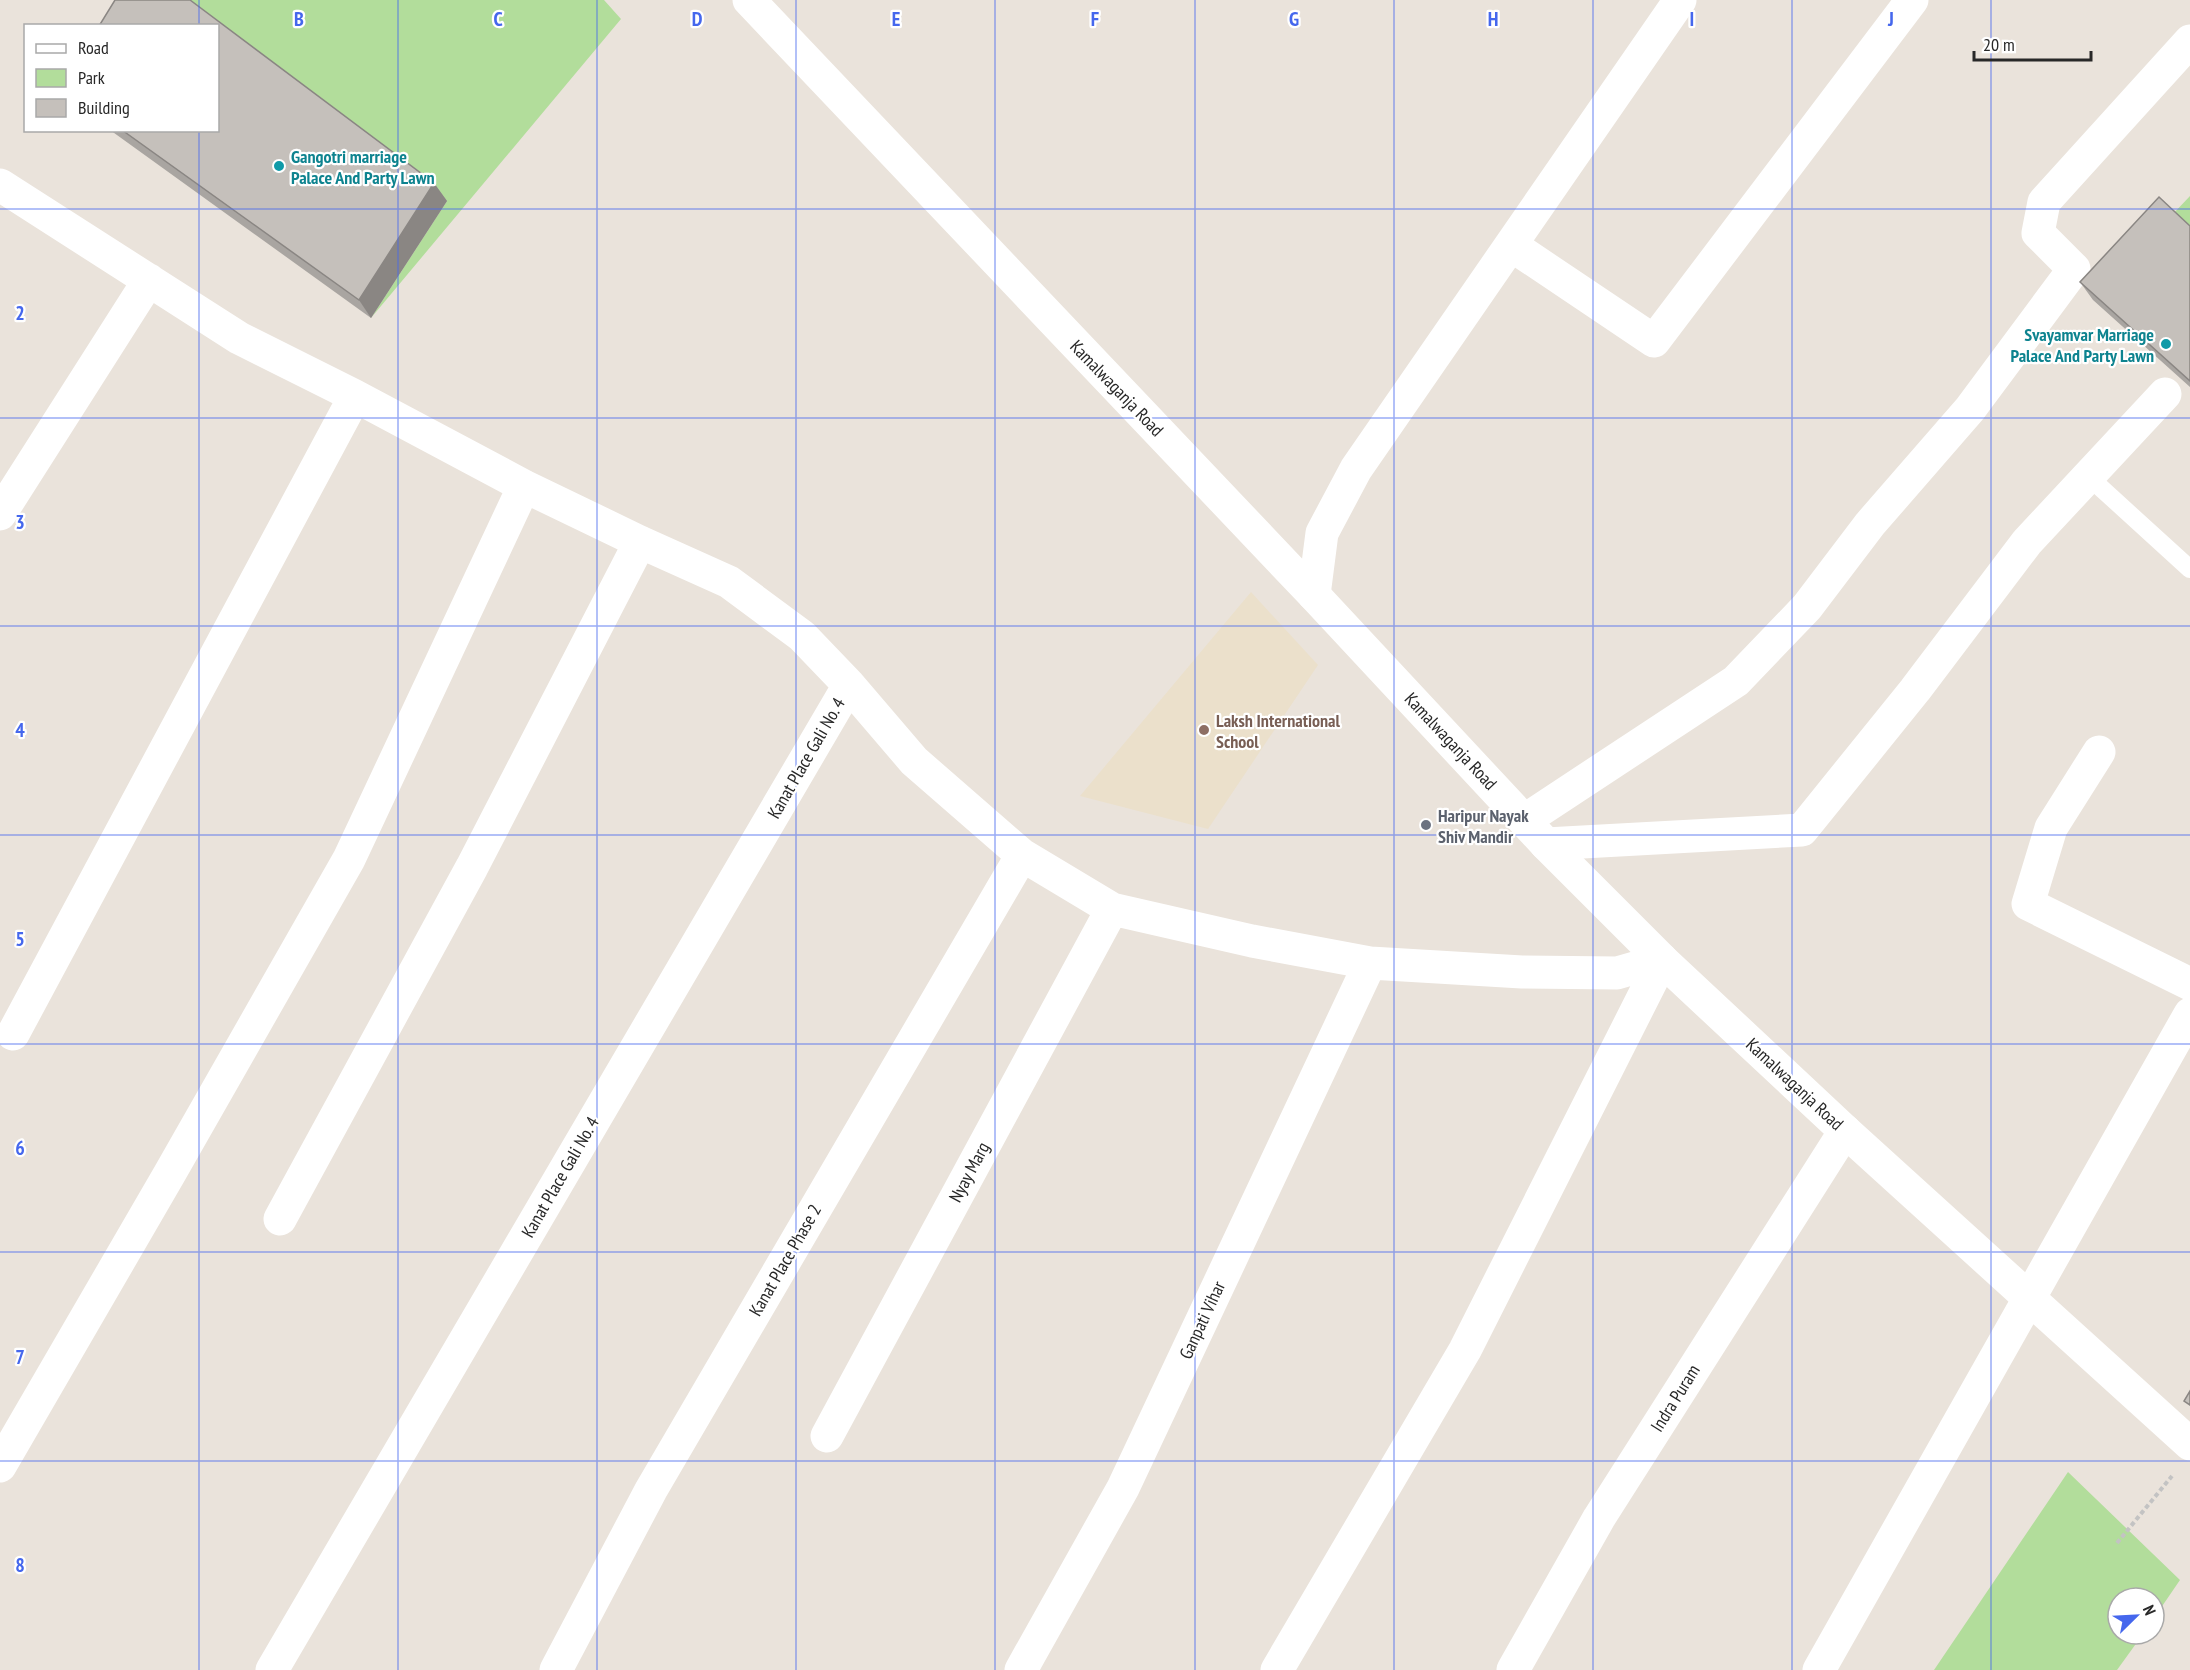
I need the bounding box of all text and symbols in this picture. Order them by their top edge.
text: B [294,6,304,32]
text: C [493,6,503,32]
text: D [692,6,703,32]
text: E [892,6,900,32]
text: F [1091,6,1099,32]
text: G [1289,6,1299,32]
text: H [1488,6,1498,32]
text: I [1690,6,1694,32]
text: J [1887,6,1894,32]
legend [24,24,219,132]
scale bar [1974,24,2091,62]
text: 20 m [1983,33,2015,56]
text: Road [78,36,109,59]
text: Park [78,66,105,89]
text: Building [78,96,130,119]
place label: Gangotri marriage Palace And Party Lawn [291,145,434,189]
marker: Gangotri marriage Palace And Party Lawn [272,159,286,173]
text: 2 [15,300,25,326]
place label: Svayamvar Marriage Palace And Party Lawn [2011,323,2154,367]
street label: Kamalwaganja Road [1065,335,1169,441]
marker: Svayamvar Marriage Palace And Party Lawn [2159,337,2173,351]
text: 3 [15,509,25,535]
street label: Kamalwaganja Road [1400,687,1502,795]
street label: Kanat Place Gali No. 4 [762,693,850,823]
place label: Laksh International School [1216,709,1340,753]
text: 4 [15,717,25,743]
marker: Laksh International School [1197,723,1211,737]
place label: Haripur Nayak Shiv Mandir [1438,804,1529,848]
marker: Haripur Nayak Shiv Mandir [1419,818,1433,832]
text: 5 [15,926,25,952]
street label: Kamalwaganja Road [1741,1033,1849,1135]
street label: Kanat Place Gali No. 4 [516,1112,604,1242]
text: 6 [15,1135,25,1161]
street label: Nyay Marg [944,1138,994,1206]
street label: Kanat Place Phase 2 [744,1200,826,1320]
street label: Ganpati Vihar [1174,1277,1230,1363]
text: 7 [15,1344,25,1370]
street label: Indra Puram [1645,1360,1705,1436]
text: 8 [15,1552,25,1578]
north arrow [2106,1586,2166,1646]
text: N [2139,1602,2161,1618]

